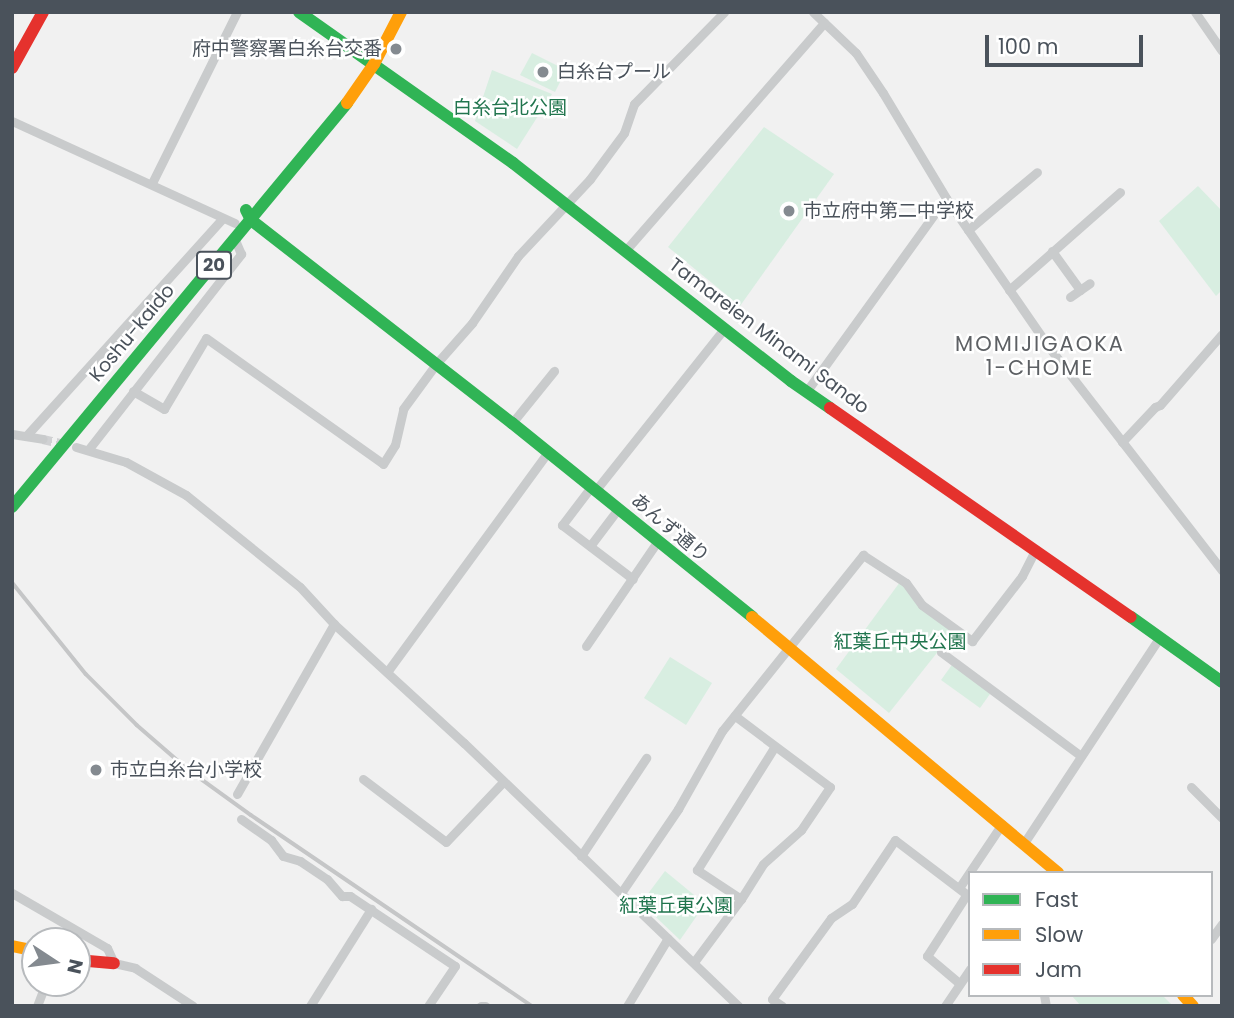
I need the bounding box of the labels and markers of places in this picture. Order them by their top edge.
place label: 府中警察署白糸台交番 [192,38,382,60]
marker: 府中警察署白糸台交番 [388,41,404,57]
place label: 白糸台プール [557,61,671,83]
marker: 白糸台プール [535,64,551,80]
place label: 市立府中第二中学校 [803,200,974,222]
marker: 市立府中第二中学校 [781,203,797,219]
place label: 市立白糸台小学校 [110,759,262,781]
marker: 市立白糸台小学校 [88,762,104,778]

